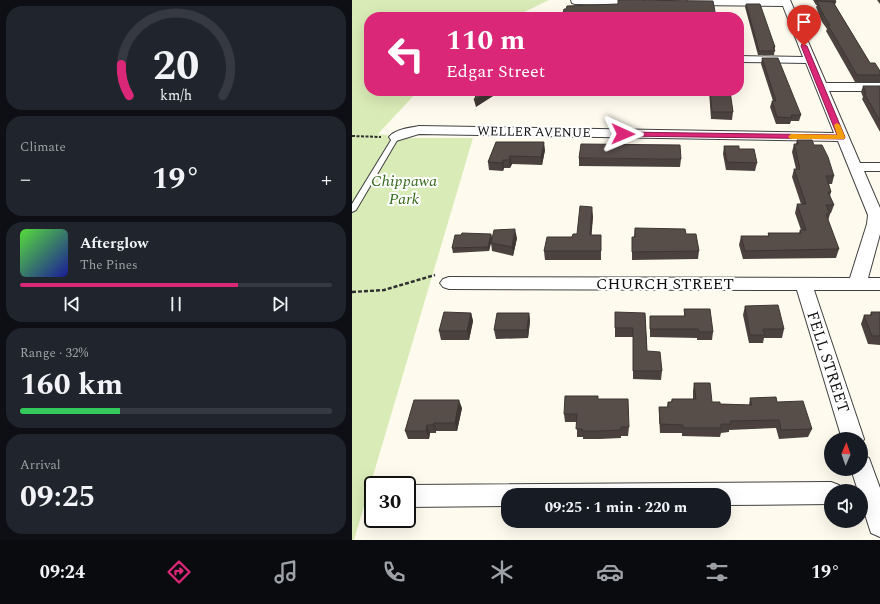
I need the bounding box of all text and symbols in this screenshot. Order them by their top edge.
pin [787,5,821,46]
icon: arrive [793,11,815,33]
text: 110 m [446,19,525,62]
icon: left [380,28,432,80]
text: 20 [153,35,199,98]
text: Edgar Street [446,58,545,85]
text: km/h [160,85,192,107]
position arrow [602,113,644,155]
street label: WELLER AVENUE [477,121,591,143]
text: Climate [20,137,66,157]
text: 19° [152,156,200,202]
text: − [20,163,31,196]
text: + [321,163,332,196]
park label: Chippawa Park [371,169,437,211]
text: Afterglow [80,232,148,255]
text: The Pines [80,255,138,275]
street label: CHURCH STREET [596,272,734,296]
icon: previous [61,293,83,315]
icon: pause [165,293,187,315]
icon: next [269,293,291,315]
street label: FELL STREET [800,308,856,416]
text: Range · 32% [20,343,88,363]
text: 160 km [20,362,123,408]
north arrow [824,432,868,476]
map controls [824,432,868,528]
text: Arrival [20,455,61,475]
text: 09:25 [20,474,95,520]
speed limit sign: 30 [364,476,416,528]
button: sound [824,484,868,528]
text: 09:25 · 1 min · 220 m [545,496,687,519]
icon: directions [165,558,193,586]
icon: music [272,558,300,586]
icon: phone [380,558,408,586]
icon: climate [488,558,516,586]
icon: car [596,558,624,586]
icon: filters [703,558,731,586]
text: 09:24 [40,559,85,586]
text: 19° [811,559,840,586]

